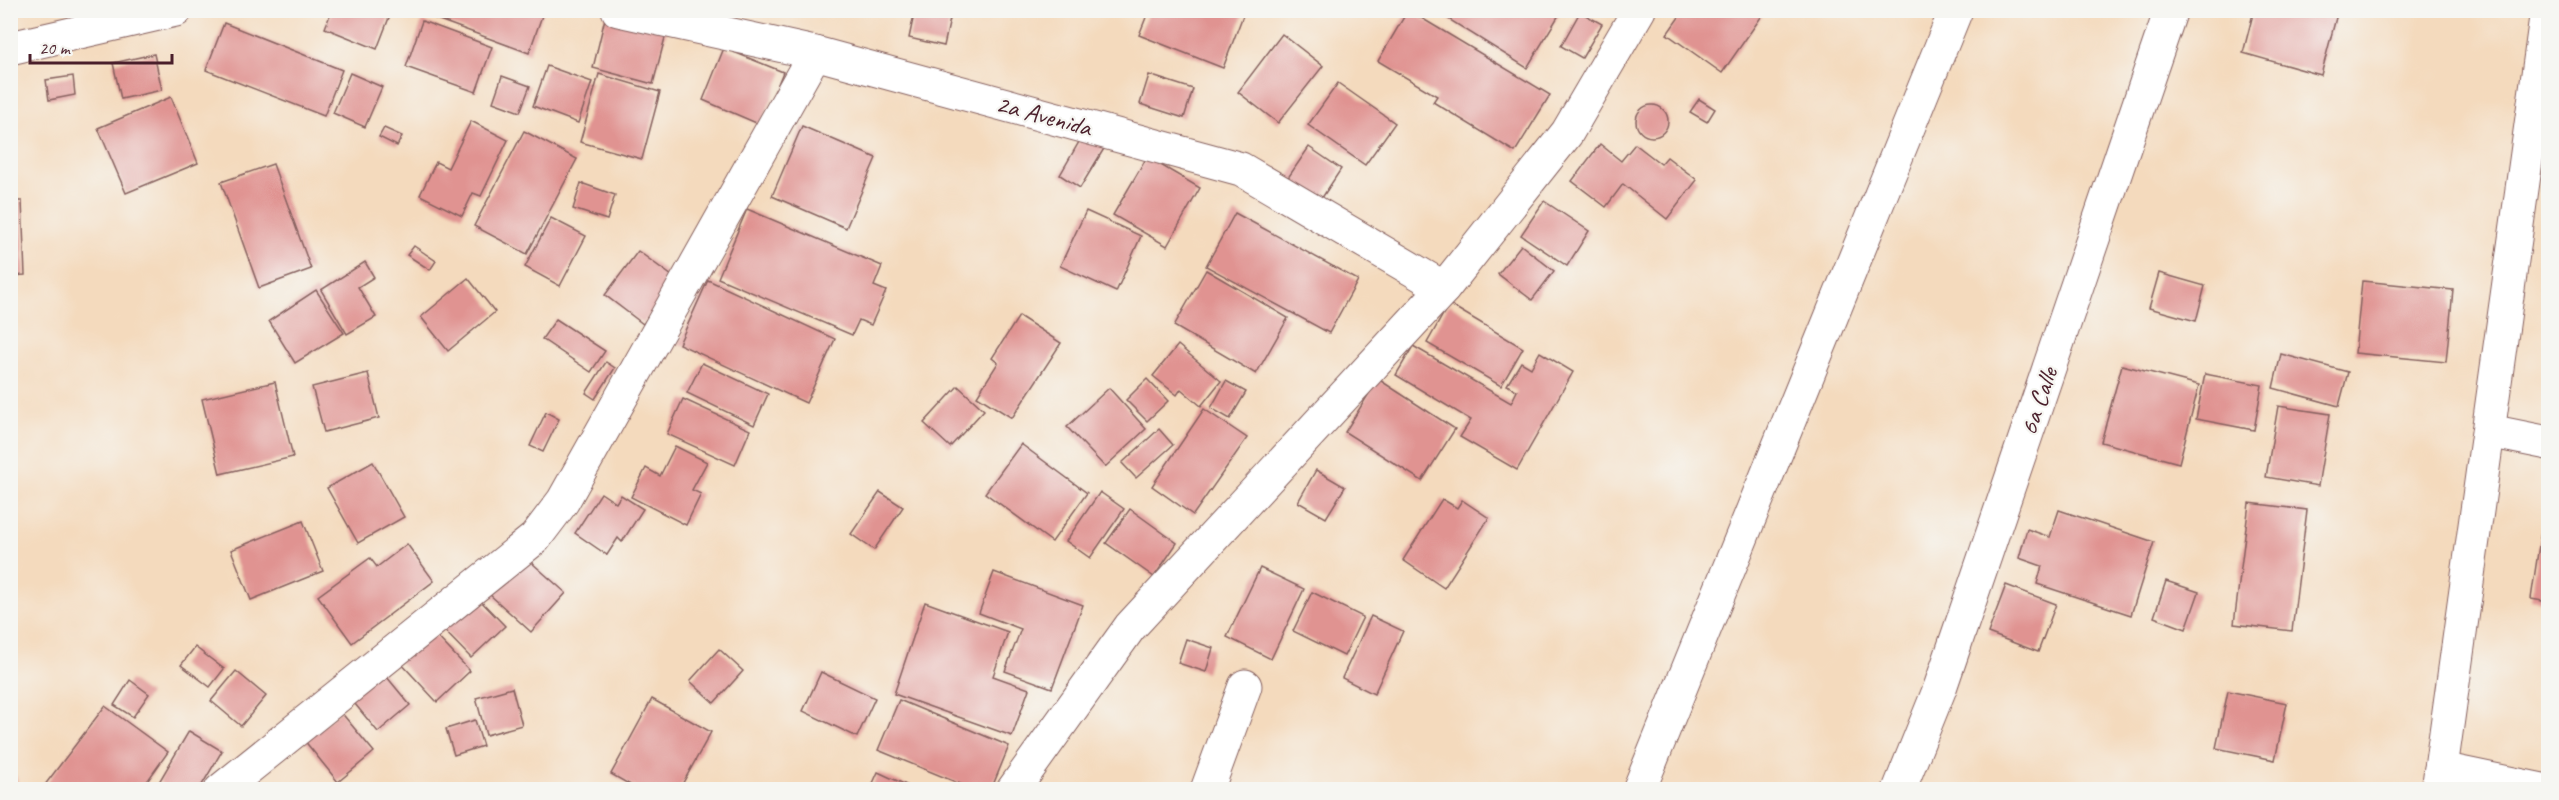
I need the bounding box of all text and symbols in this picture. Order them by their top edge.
scale bar [30,27,172,65]
text: 20 m [39,37,72,59]
street label: 2a Avenida [993,87,1097,144]
street label: 6a Calle [2012,362,2066,439]

